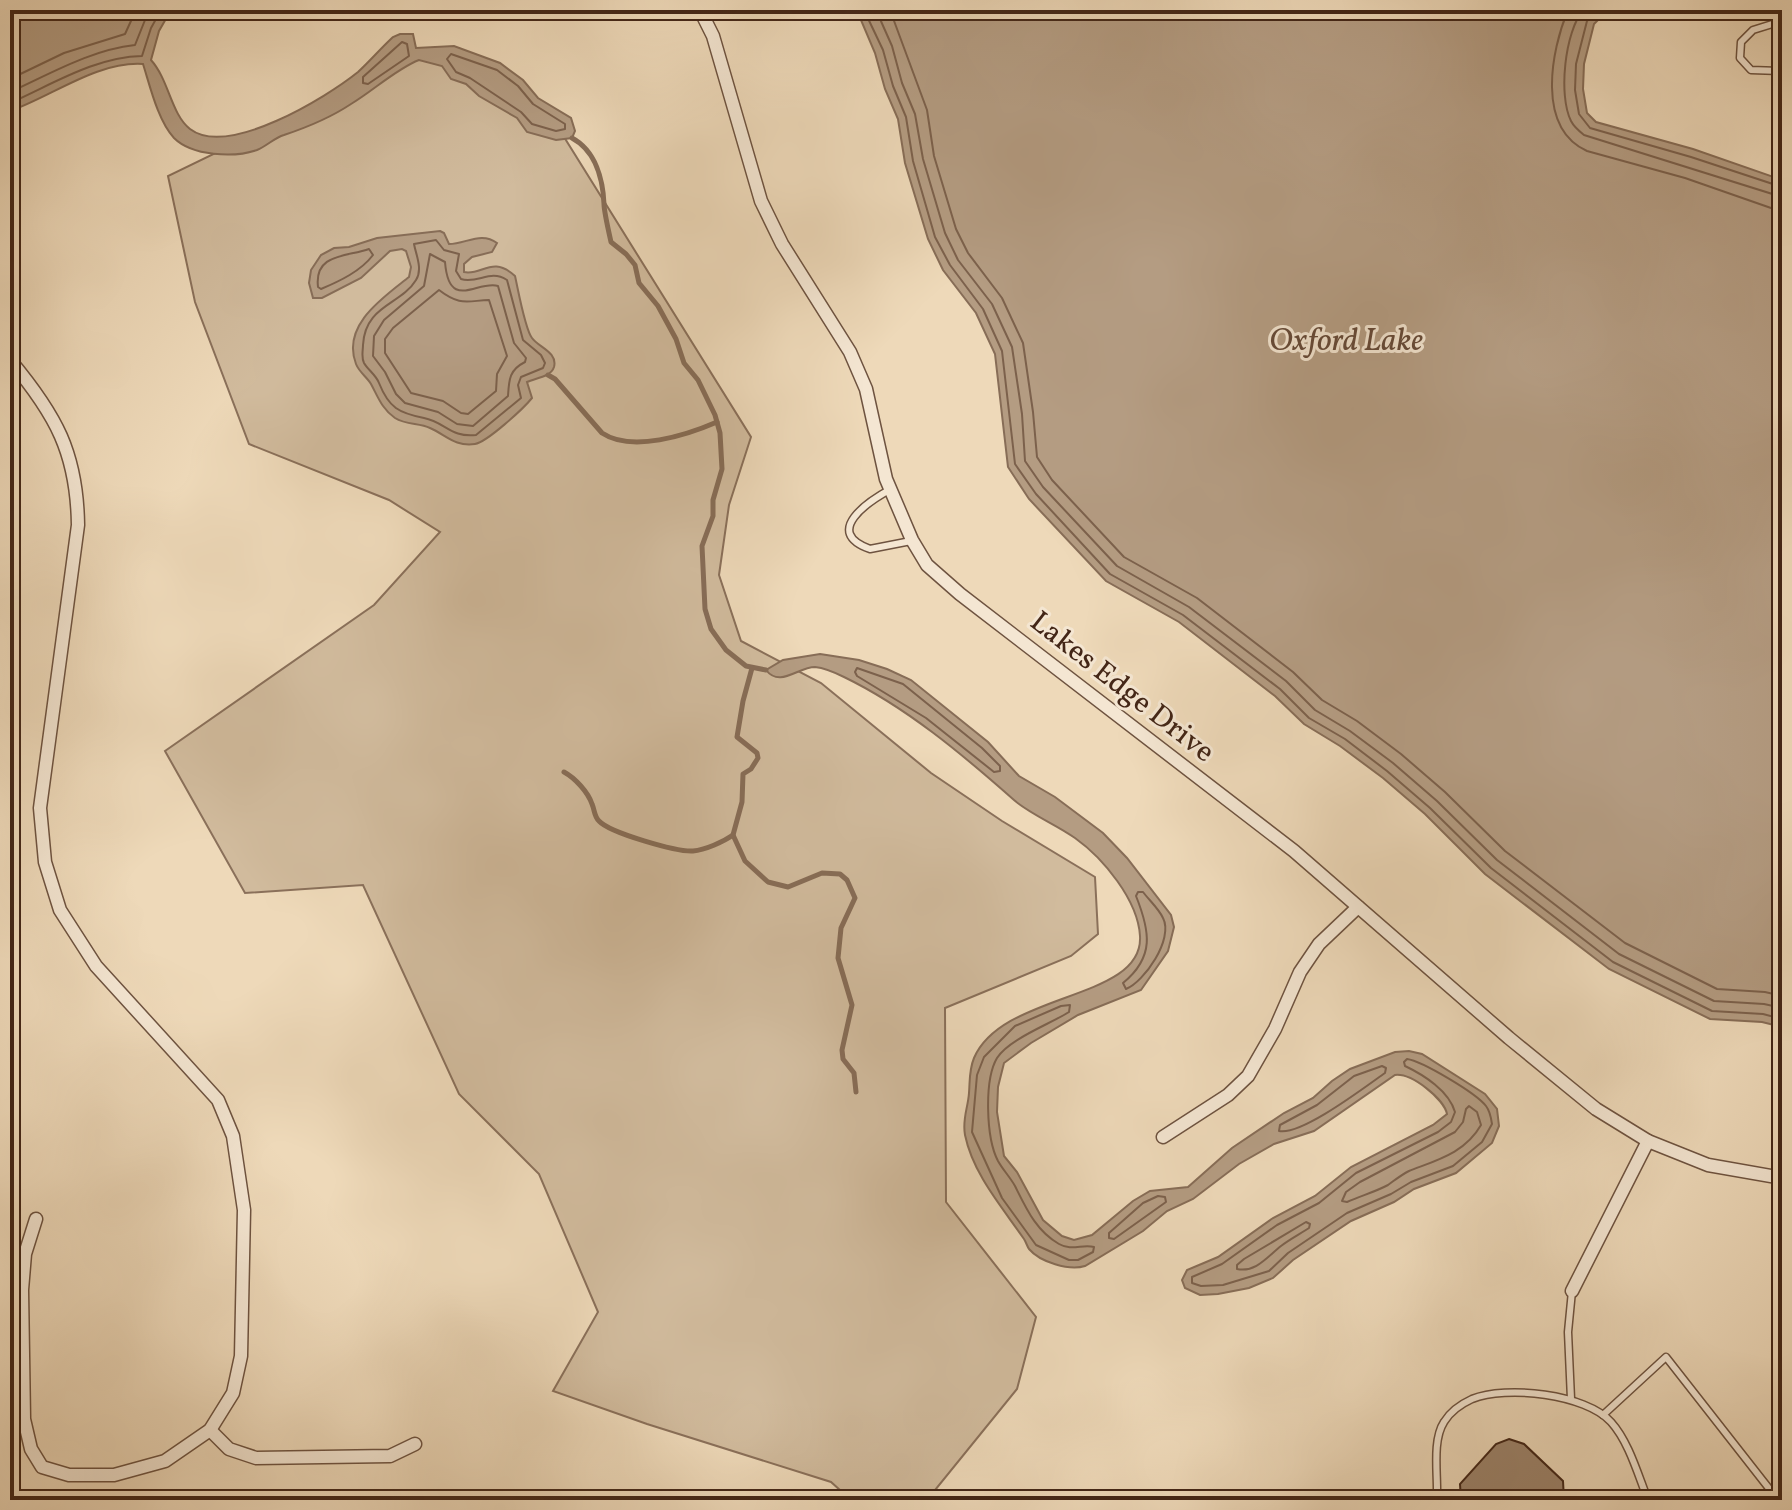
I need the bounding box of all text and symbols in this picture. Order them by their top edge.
water label: Oxford Lake [1269,320,1423,364]
street label: Lakes Edge Drive [1020,602,1223,773]

